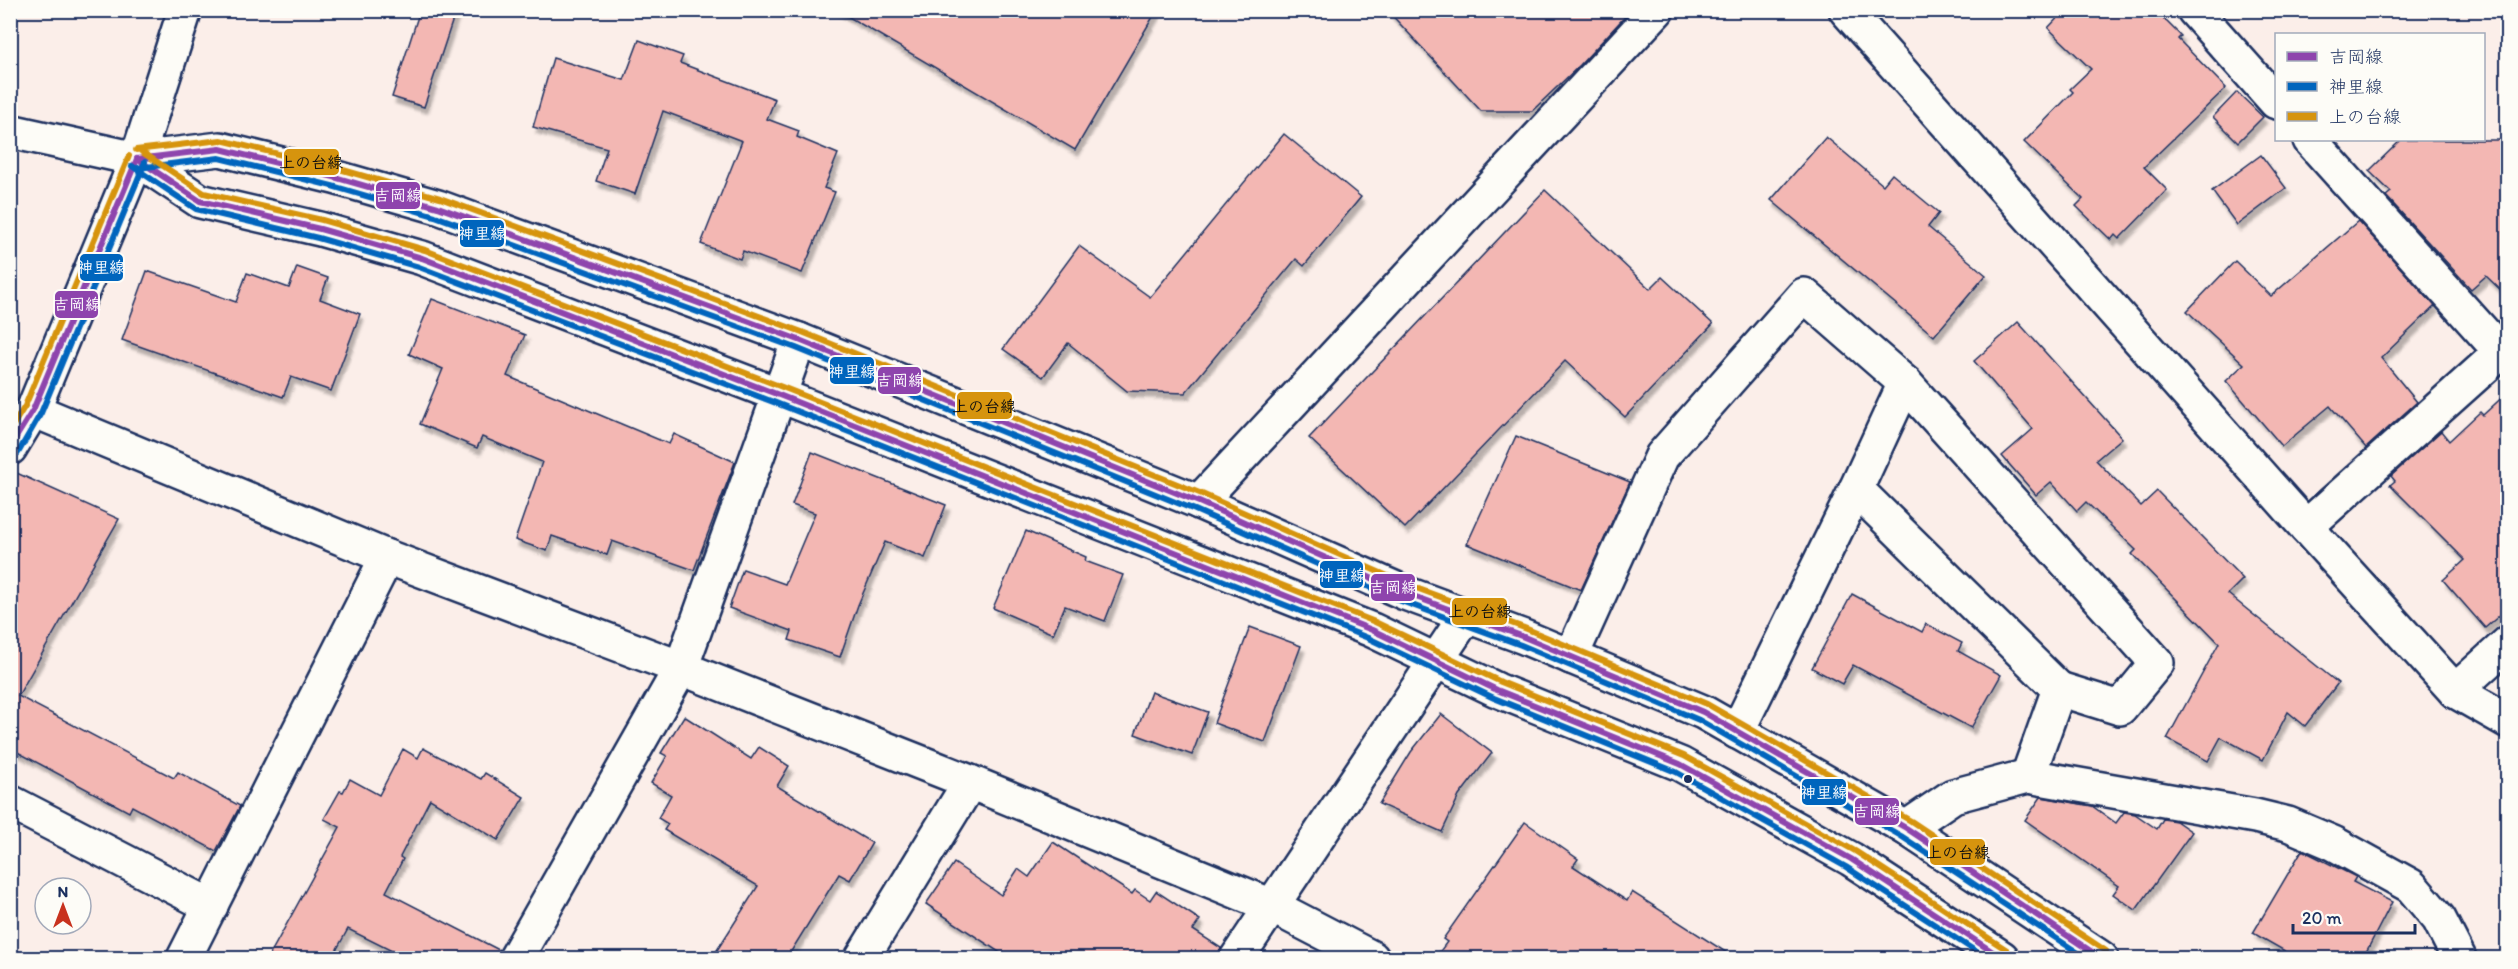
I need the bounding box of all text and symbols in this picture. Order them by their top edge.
legend [2275,33,2485,141]
text: 吉岡線 [2329,46,2383,68]
text: 神里線 [2329,76,2383,98]
text: 上の台線 [2329,106,2401,128]
line badge: 上の台線 [283,148,340,176]
text: 上の台線 [279,153,343,172]
line badge: 吉岡線 [375,181,421,210]
text: 吉岡線 [374,186,422,205]
line badge: 神里線 [459,219,505,248]
text: 神里線 [458,224,506,243]
line badge: 神里線 [79,253,124,282]
text: 神里線 [77,258,125,277]
line badge: 吉岡線 [54,290,99,319]
text: 吉岡線 [53,295,101,314]
line badge: 神里線 [829,356,875,385]
text: 神里線 [828,362,876,381]
line badge: 吉岡線 [877,366,922,395]
text: 吉岡線 [876,371,924,390]
line badge: 上の台線 [956,391,1013,420]
text: 上の台線 [952,397,1016,416]
line badge: 神里線 [1319,560,1364,589]
text: 神里線 [1318,566,1366,585]
line badge: 吉岡線 [1370,573,1416,602]
text: 吉岡線 [1369,578,1417,597]
line badge: 上の台線 [1451,597,1508,626]
text: 上の台線 [1448,602,1512,621]
unlabelled marker [1682,773,1694,785]
line badge: 神里線 [1801,778,1847,806]
text: 神里線 [1800,783,1848,802]
line badge: 吉岡線 [1854,797,1900,826]
text: 吉岡線 [1853,802,1901,821]
line badge: 上の台線 [1929,838,1986,866]
text: 上の台線 [1926,843,1990,862]
north arrow [33,876,93,936]
text: N [58,882,68,901]
scale bar [2293,897,2414,935]
text: 20 m [2302,907,2342,929]

